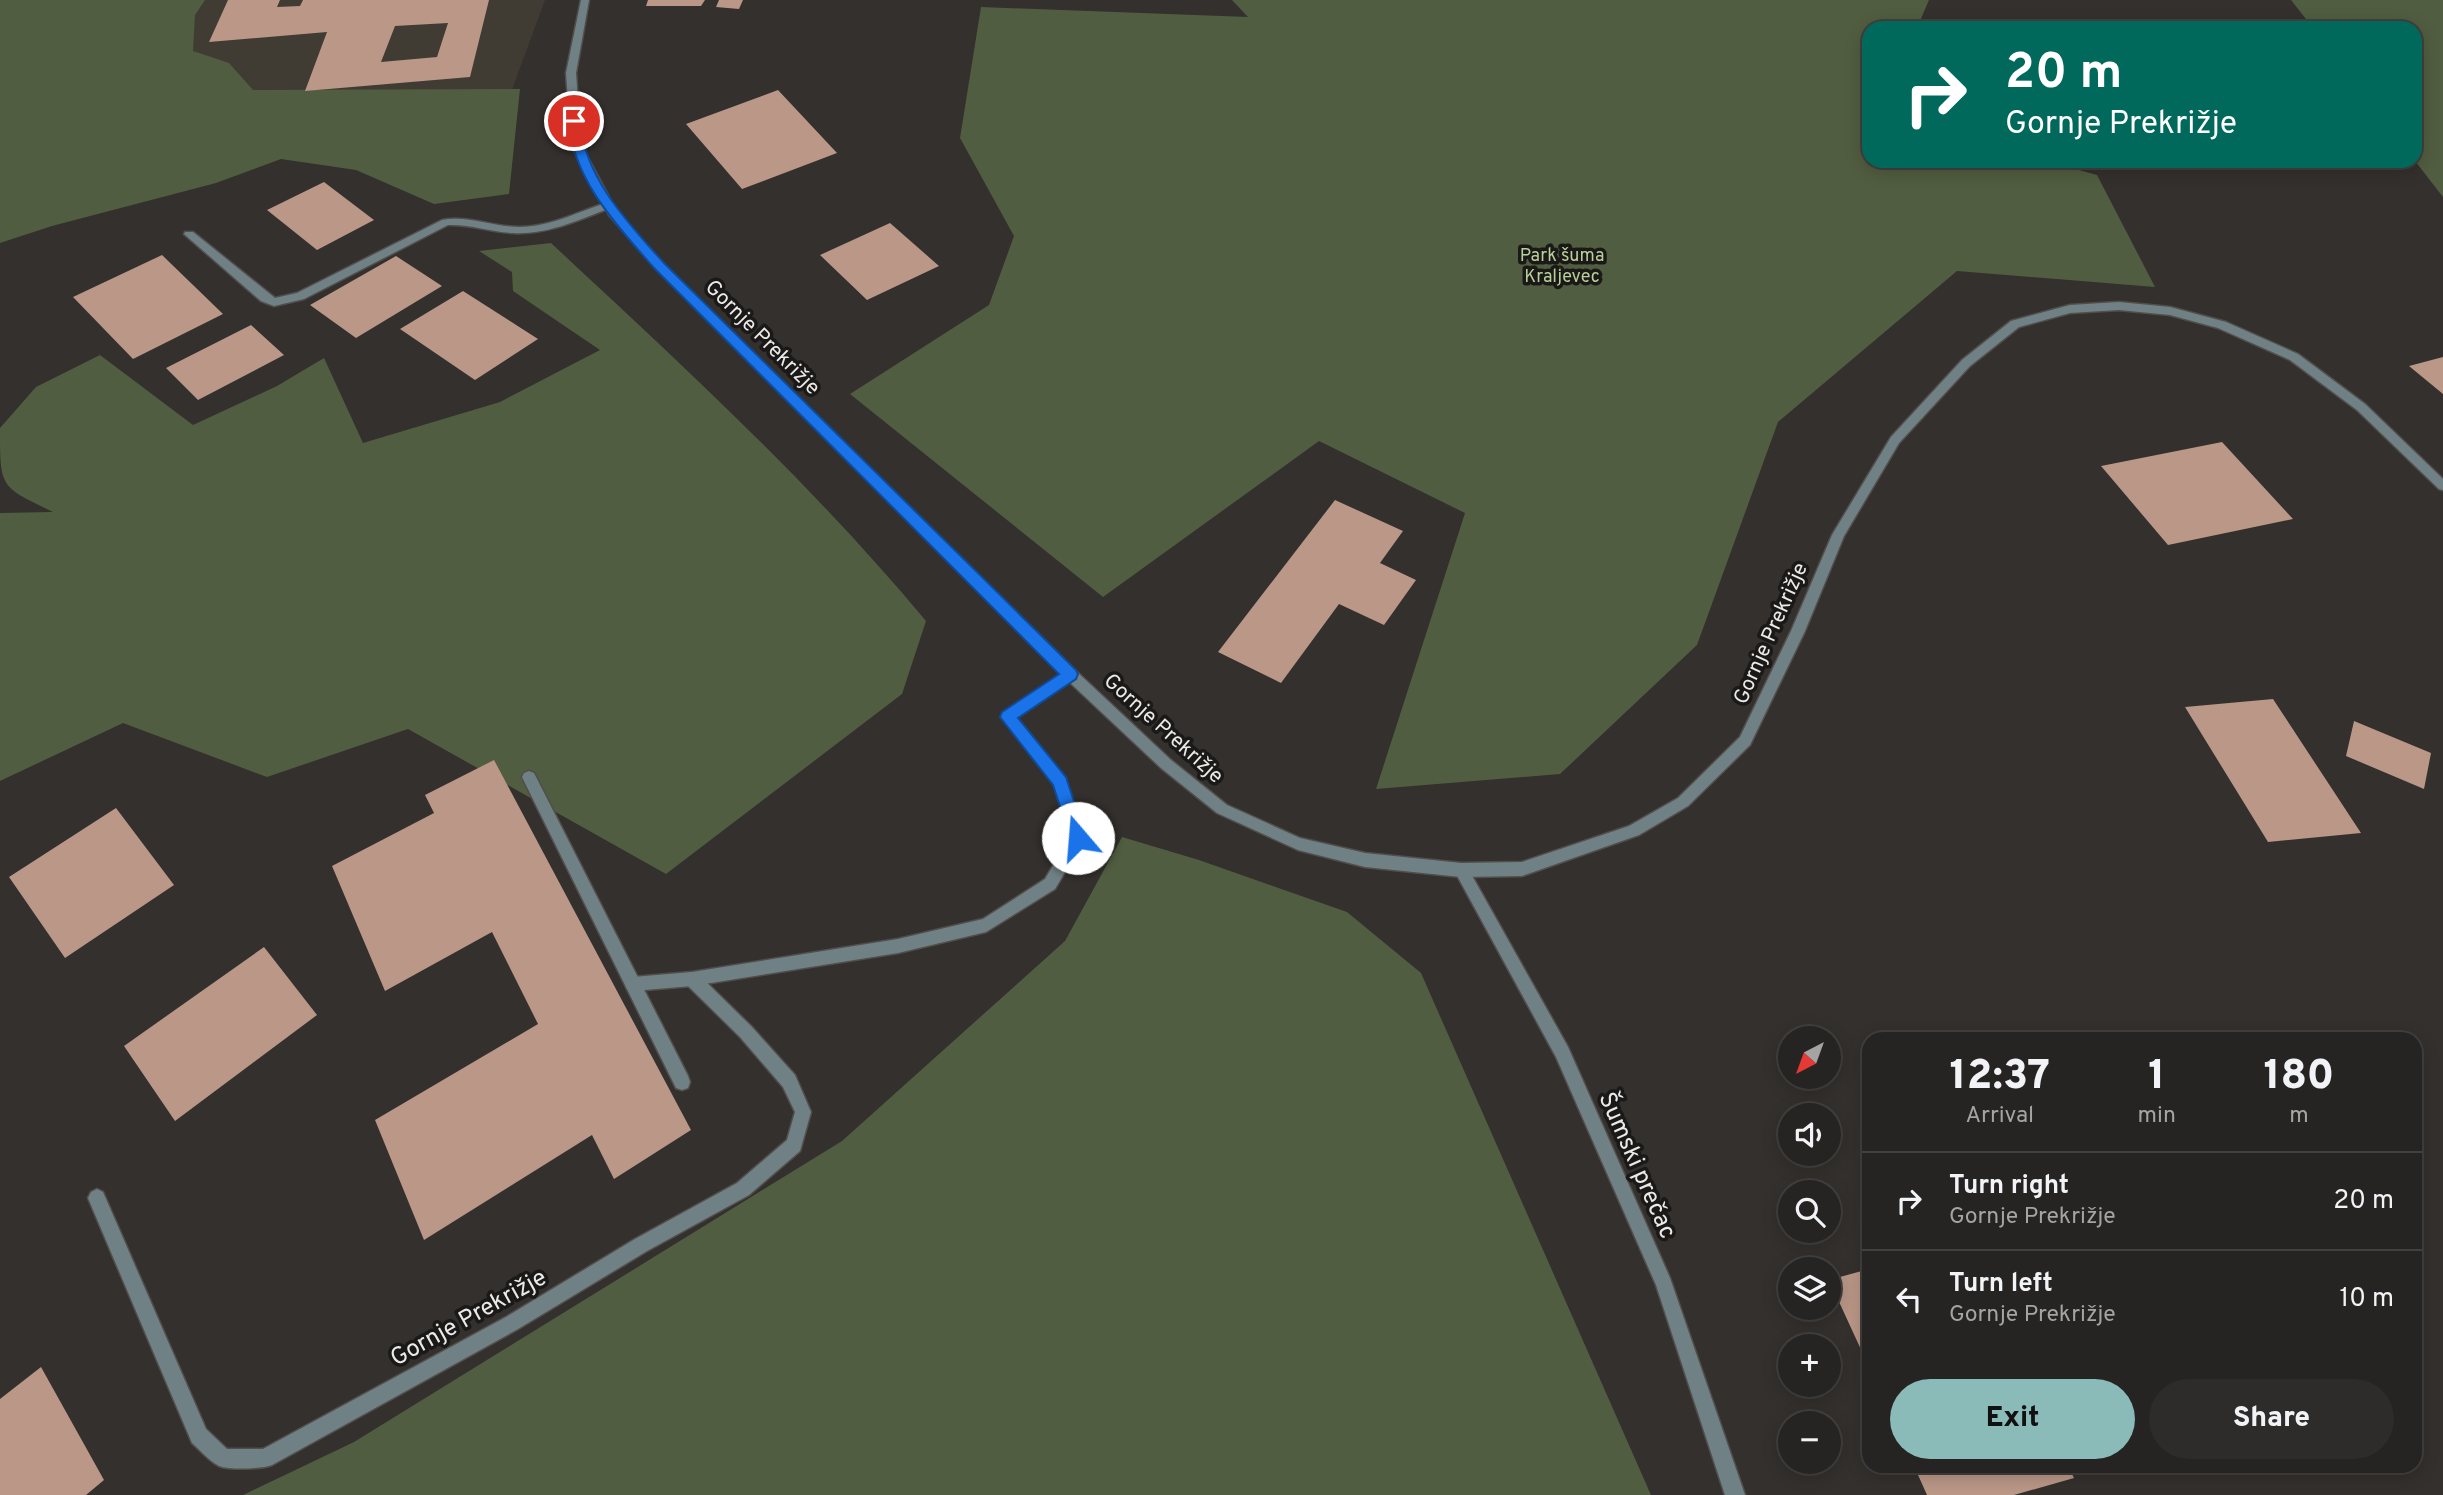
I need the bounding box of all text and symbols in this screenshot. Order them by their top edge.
text: 20 m [2005,44,2122,106]
icon: right [1890,49,1981,140]
pin [544,91,604,151]
icon: arrive [555,102,593,140]
text: Gornje Prekrižje [2005,105,2237,145]
park label: Park šuma Kraljevec [1520,245,1604,289]
street label: Gornje Prekrižje [699,275,825,401]
street label: Gornje Prekrižje [1728,559,1815,709]
street label: Gornje Prekrižje [1097,668,1229,790]
position arrow [1041,801,1115,875]
north arrow [1778,1026,1841,1088]
map controls [1778,1026,1841,1474]
text: 12:37 [1950,1051,2050,1104]
text: 1 [2148,1051,2165,1104]
text: 180 [2263,1051,2334,1104]
street label: Šumski prečac [1591,1087,1684,1244]
text: Arrival [1966,1102,2034,1131]
text: min [2138,1102,2176,1131]
text: m [2289,1102,2309,1131]
button: sound [1778,1103,1841,1166]
text: Turn right [1949,1170,2069,1203]
button: search [1778,1180,1841,1243]
icon: right [1890,1182,1928,1220]
text: 20 m [2333,1185,2394,1218]
text: Gornje Prekrižje [1949,1203,2116,1232]
button: layers [1778,1257,1841,1320]
street label: Gornje Prekrižje [386,1263,552,1374]
text: Turn left [1949,1268,2053,1301]
icon: left [1890,1280,1928,1318]
text: 10 m [2339,1283,2394,1316]
text: Gornje Prekrižje [1949,1301,2116,1330]
button: + [1778,1334,1841,1397]
button: Exit [1890,1379,2135,1459]
button: Share [2149,1379,2394,1459]
button: − [1778,1411,1841,1474]

